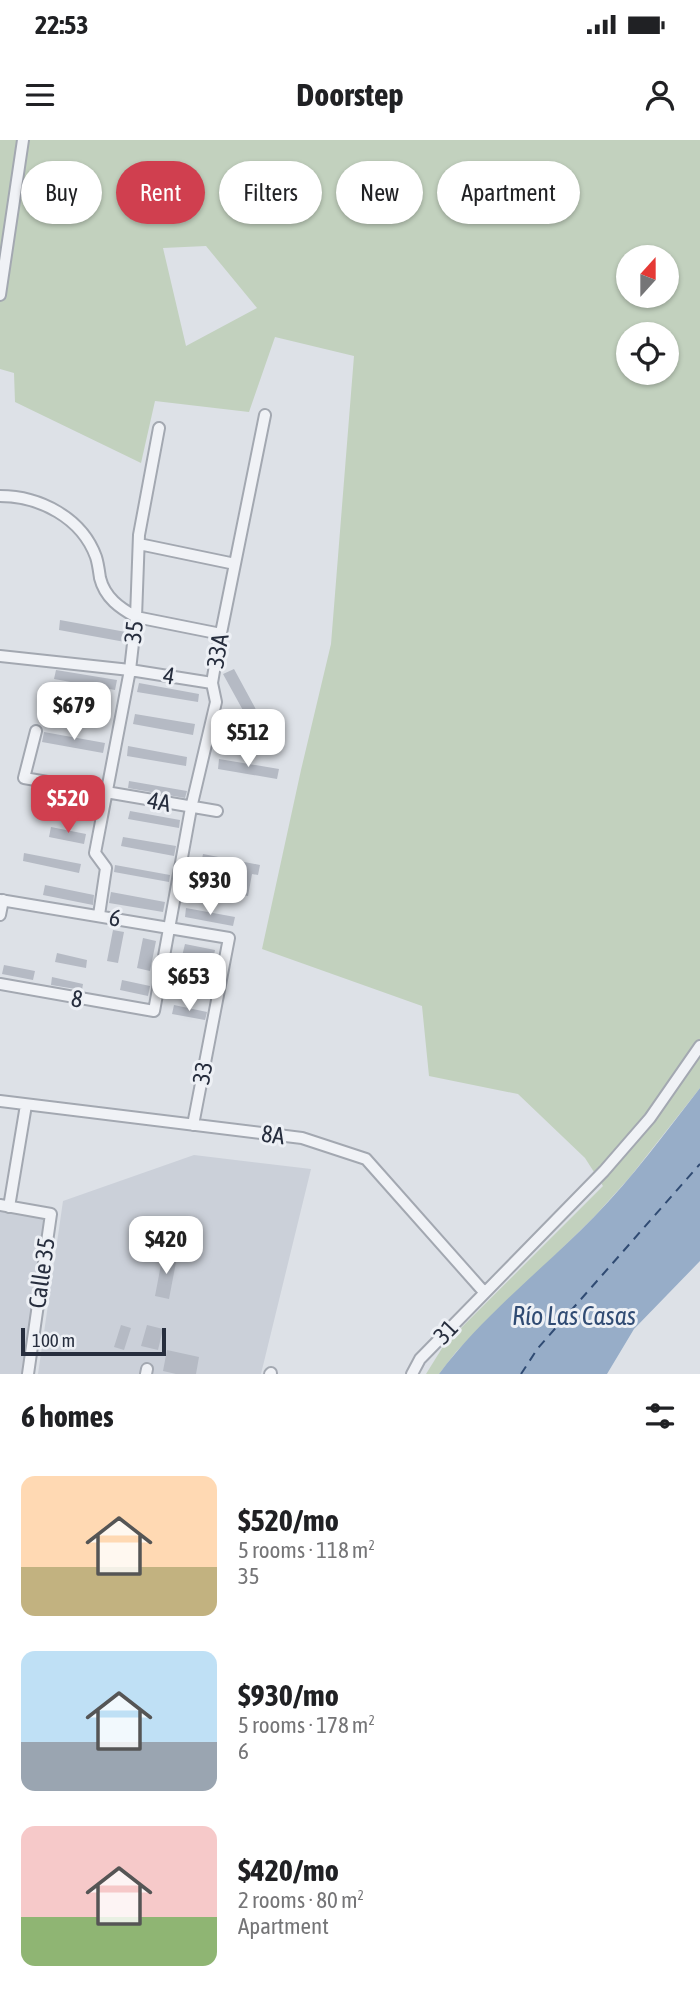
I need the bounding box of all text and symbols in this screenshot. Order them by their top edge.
text: 22:53 [35,10,89,40]
icon: menu [21,76,59,114]
text: Doorstep [296,76,404,113]
icon: person [641,76,679,114]
chip: Buy [21,161,102,224]
chip: Rent [116,161,205,224]
chip: Filters [219,161,322,224]
chip: New [336,161,423,224]
chip: Apartment [437,161,580,224]
north arrow [616,245,679,308]
map controls [616,245,679,385]
button: locate [616,322,679,385]
street label: 35 [119,619,148,645]
street label: 33A [201,631,234,670]
street label: 4 [161,661,177,690]
pin: $679 [33,682,115,742]
text: $679 [53,692,95,718]
pin: $512 [207,710,289,769]
text: $512 [227,719,269,745]
pin: $520 [27,776,109,835]
text: $520 [47,785,89,811]
street label: 4A [145,786,173,817]
pin: $930 [169,858,251,917]
text: $930 [189,867,231,893]
street label: 6 [107,903,123,932]
pin: $653 [148,954,230,1013]
text: $653 [168,963,210,989]
street label: 8 [69,984,85,1013]
street label: 33 [187,1059,218,1087]
street label: 8A [260,1120,286,1149]
pin: $420 [125,1216,207,1276]
text: $420 [145,1226,187,1252]
street label: Calle 35 [23,1236,60,1310]
water label: Río Las Casas [512,1301,636,1331]
street label: 31 [428,1314,463,1349]
scale bar [21,1325,166,1357]
text: 100 m [32,1329,75,1351]
icon: filters [641,1397,679,1435]
text: 6 homes [21,1399,114,1433]
text: $520/mo [238,1503,339,1537]
icon: home [77,1504,161,1588]
text: 5 rooms · 118 m² [238,1537,375,1563]
text: 35 [238,1563,260,1589]
text: $930/mo [238,1678,339,1712]
icon: home [77,1679,161,1763]
text: 5 rooms · 178 m² [238,1712,375,1738]
text: 6 [238,1738,249,1764]
text: $420/mo [238,1853,339,1887]
icon: home [77,1854,161,1938]
text: 2 rooms · 80 m² [238,1887,364,1913]
text: Apartment [238,1913,329,1939]

